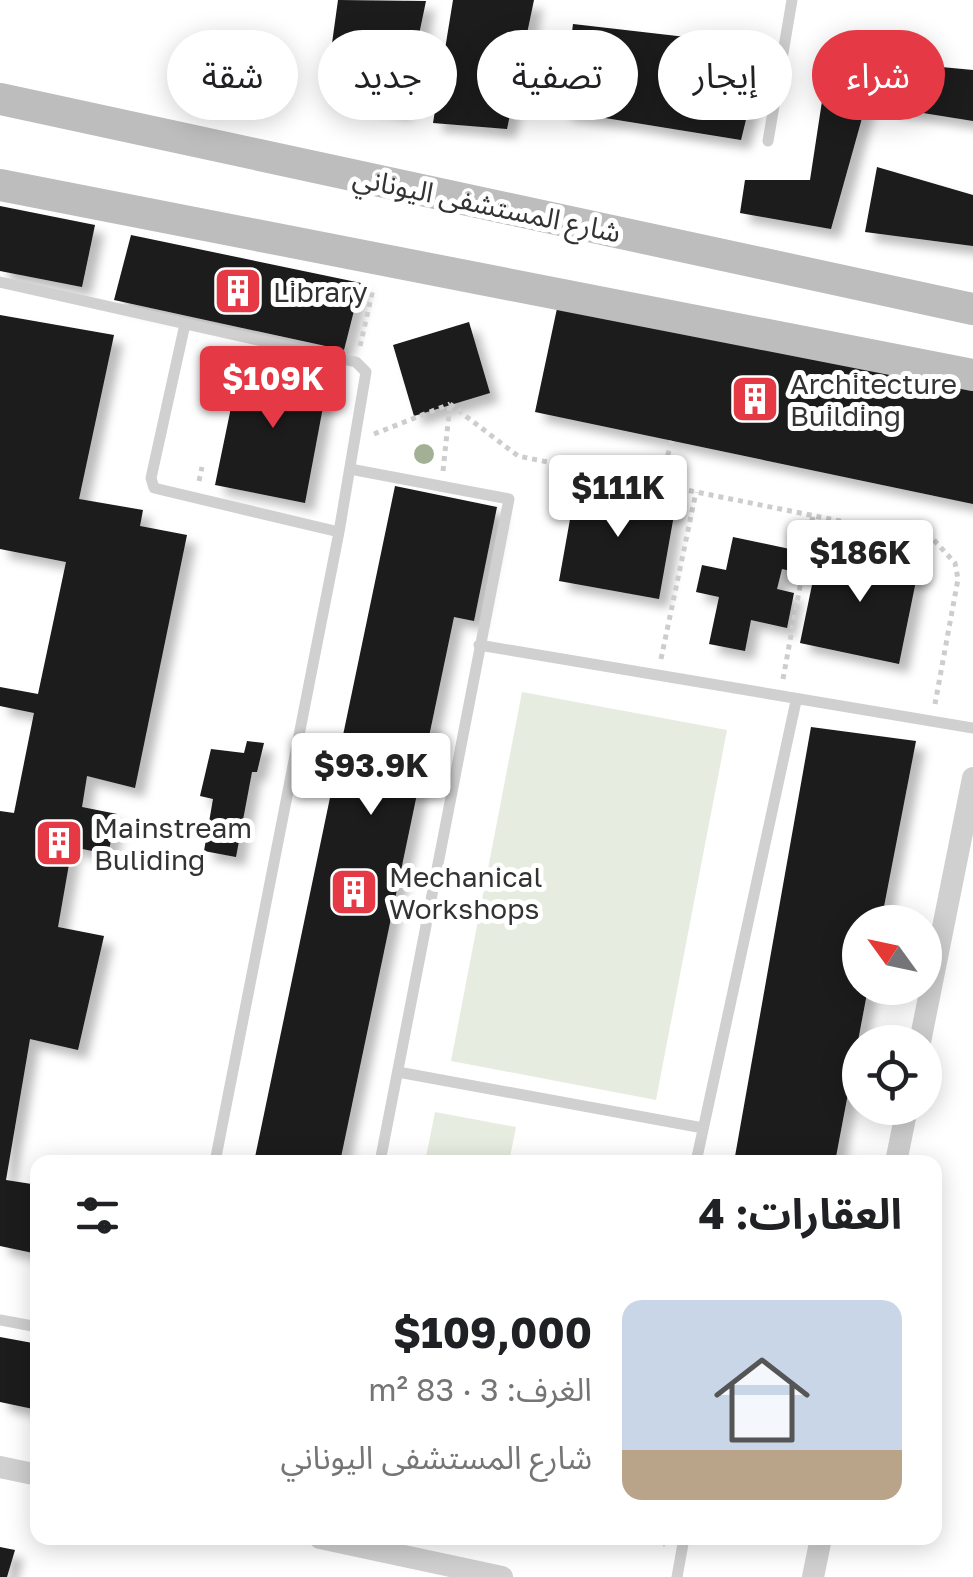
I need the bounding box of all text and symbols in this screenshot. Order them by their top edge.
chip: شقة [167,30,298,120]
chip: جديد [318,30,457,120]
chip: تصفية [477,30,638,120]
chip: إيجار [658,30,792,120]
chip: شراء [812,30,945,120]
street label: شارع المستشفى اليوناني [349,160,624,254]
building icon: Library [212,265,264,317]
place label: Library [273,275,368,308]
pin: $109K [203,346,343,431]
text: $109K [222,359,324,397]
place label: Architecture Building [790,367,957,432]
building icon: Architecture Building [729,373,781,425]
pin: $111K [548,455,688,540]
text: $111K [571,468,665,506]
pin: $186K [790,520,930,605]
text: $186K [809,533,911,571]
pin: $93.9K [290,733,452,818]
text: $93.9K [313,746,429,784]
place label: Mainstream Buliding [94,811,252,876]
building icon: Mainstream Buliding [33,817,85,869]
place label: Mechanical Workshops [389,860,542,925]
building icon: Mechanical Workshops [328,866,380,918]
north arrow [842,905,942,1005]
map controls [842,905,942,1125]
button: locate [842,1025,942,1125]
icon: filters [70,1188,125,1243]
text: العقارات: 4 [698,1188,902,1238]
text: $109,000 [393,1307,592,1357]
icon: home [702,1340,822,1460]
text: الغرف: 3 · 83 m² [368,1370,592,1408]
text: شارع المستشفى اليوناني [280,1438,592,1476]

